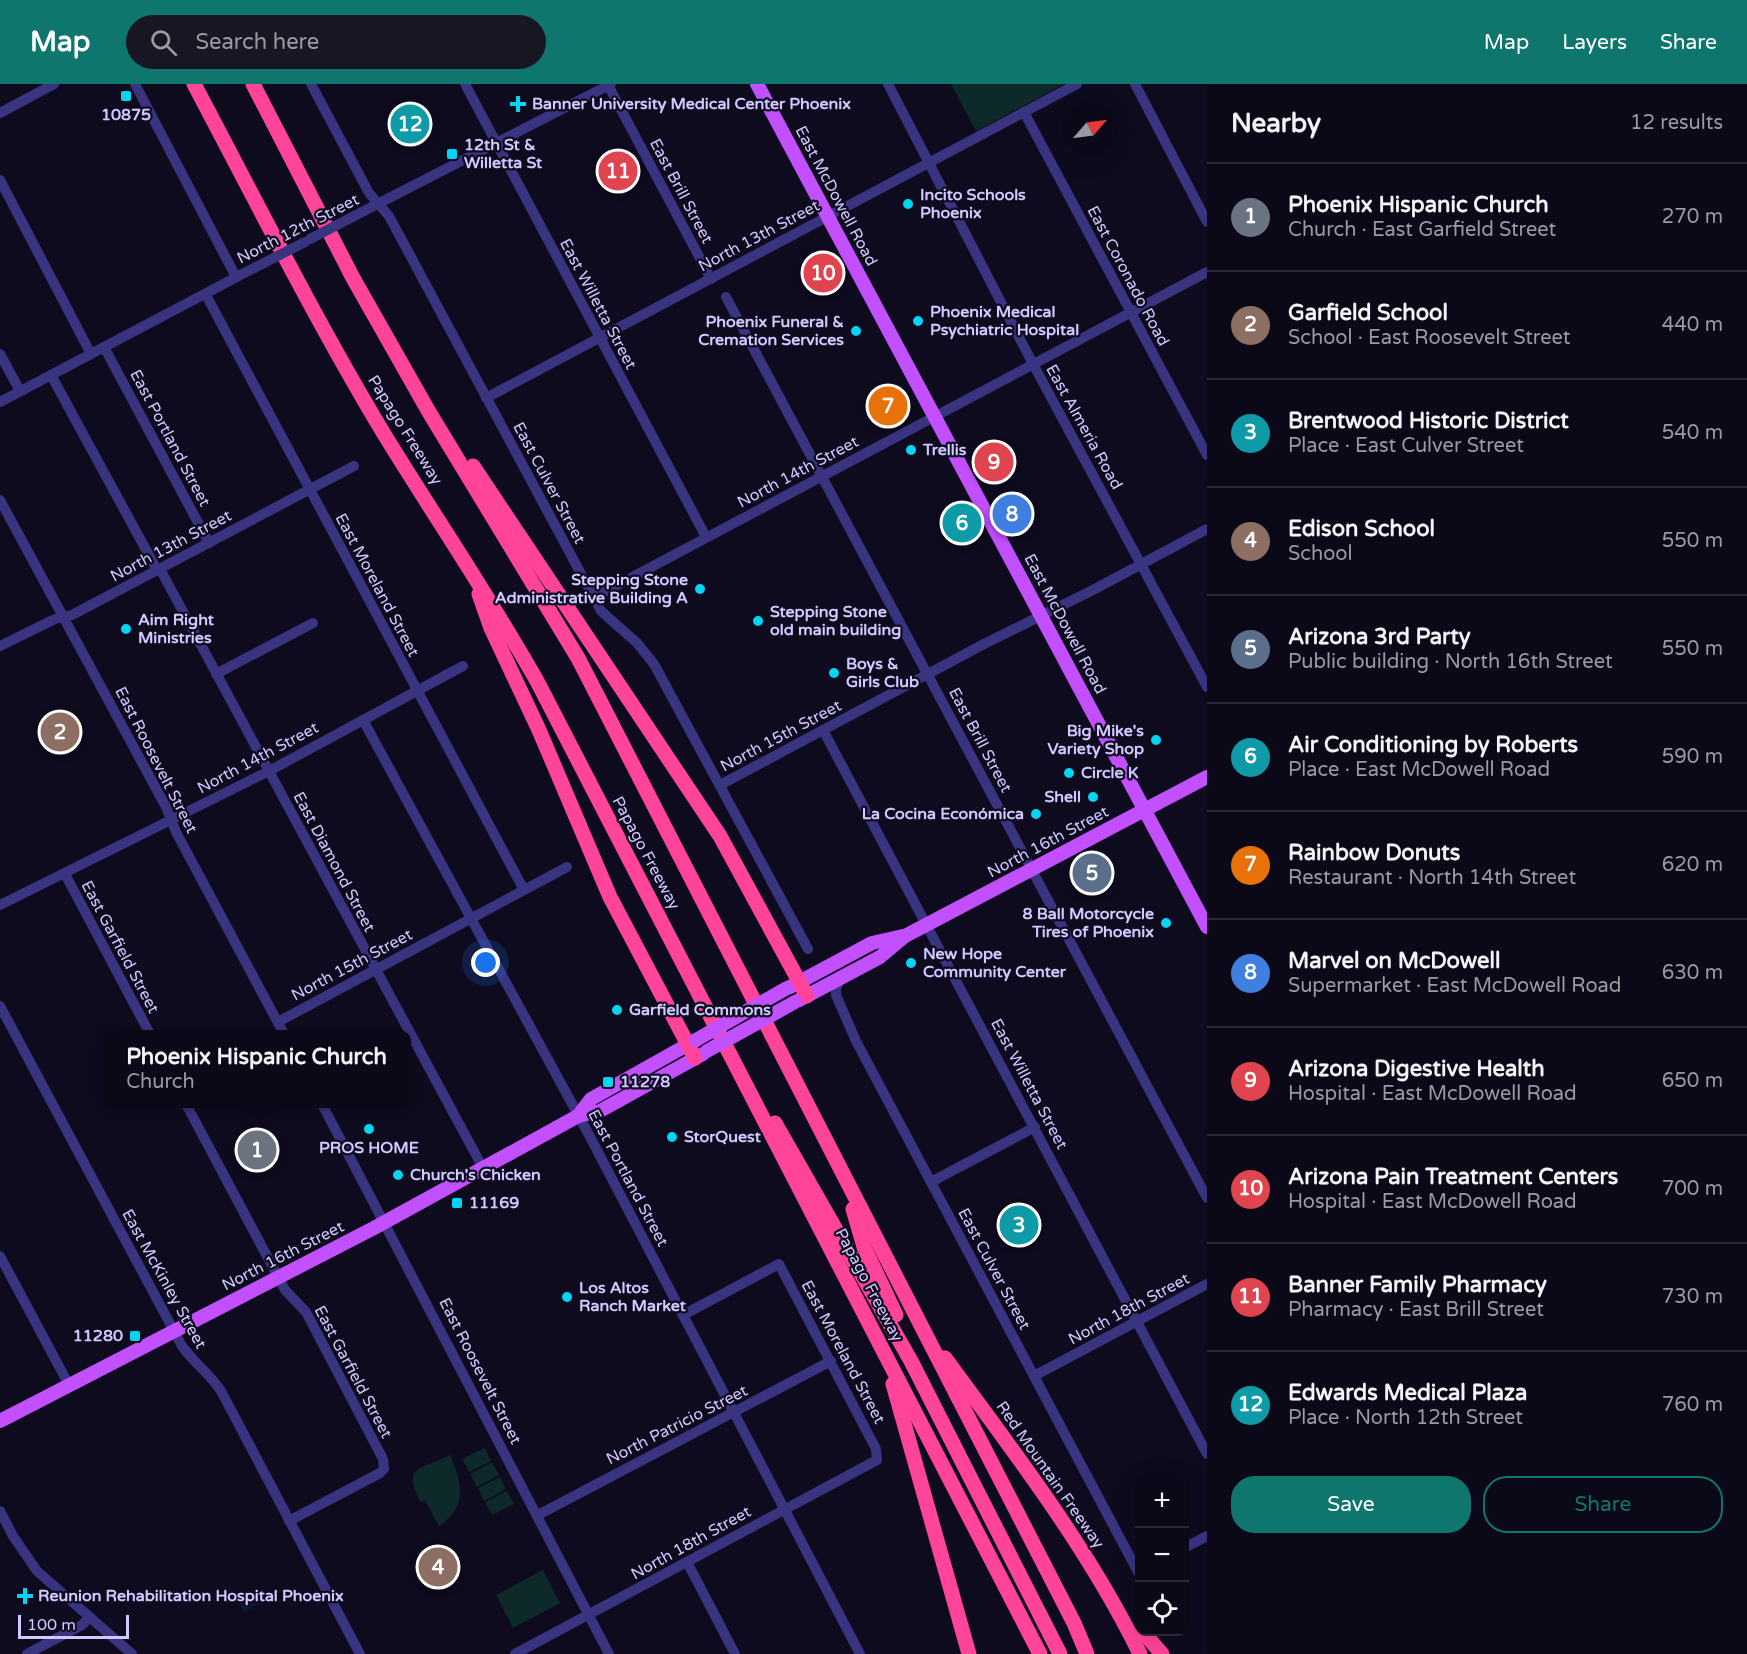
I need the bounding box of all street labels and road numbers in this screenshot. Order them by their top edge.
street label: East McDowell Road [791,122,881,270]
street label: East Brill Street [645,135,717,247]
street label: North 12th Street [234,190,362,268]
street label: North 13th Street [695,196,823,276]
street label: East Coronado Road [1083,202,1173,350]
street label: East Willetta Street [555,235,641,373]
street label: East Almeria Road [1041,361,1127,493]
street label: East Portland Street [125,366,215,510]
street label: Papago Freeway [363,371,447,489]
street label: East Culver Street [508,419,590,547]
street label: North 14th Street [734,432,862,512]
street label: North 13th Street [107,506,235,586]
street label: East Moreland Street [331,510,423,660]
street label: East McDowell Road [1020,550,1110,698]
street label: East Roosevelt Street [110,683,202,837]
street label: East Brill Street [944,684,1016,796]
street label: North 15th Street [717,696,845,776]
street label: North 14th Street [194,718,322,798]
street label: East Diamond Street [289,788,379,936]
street label: Papago Freeway [608,793,685,914]
street label: North 16th Street [984,802,1112,882]
street label: East Garfield Street [77,877,163,1017]
street label: North 15th Street [288,925,416,1005]
street label: East Willetta Street [986,1015,1072,1153]
street label: East Portland Street [583,1106,673,1250]
street label: East Culver Street [953,1205,1035,1333]
street label: East McKinley Street [117,1206,211,1352]
street label: North 16th Street [219,1217,347,1295]
street label: Papago Freeway [831,1225,908,1346]
street label: North 18th Street [1065,1269,1193,1349]
street label: East Moreland Street [797,1277,889,1427]
street label: East Roosevelt Street [434,1294,526,1448]
street label: East Garfield Street [310,1302,396,1442]
street label: North Patricio Street [603,1381,751,1469]
street label: Red Mountain Freeway [992,1398,1109,1553]
street label: North 18th Street [627,1502,755,1584]

